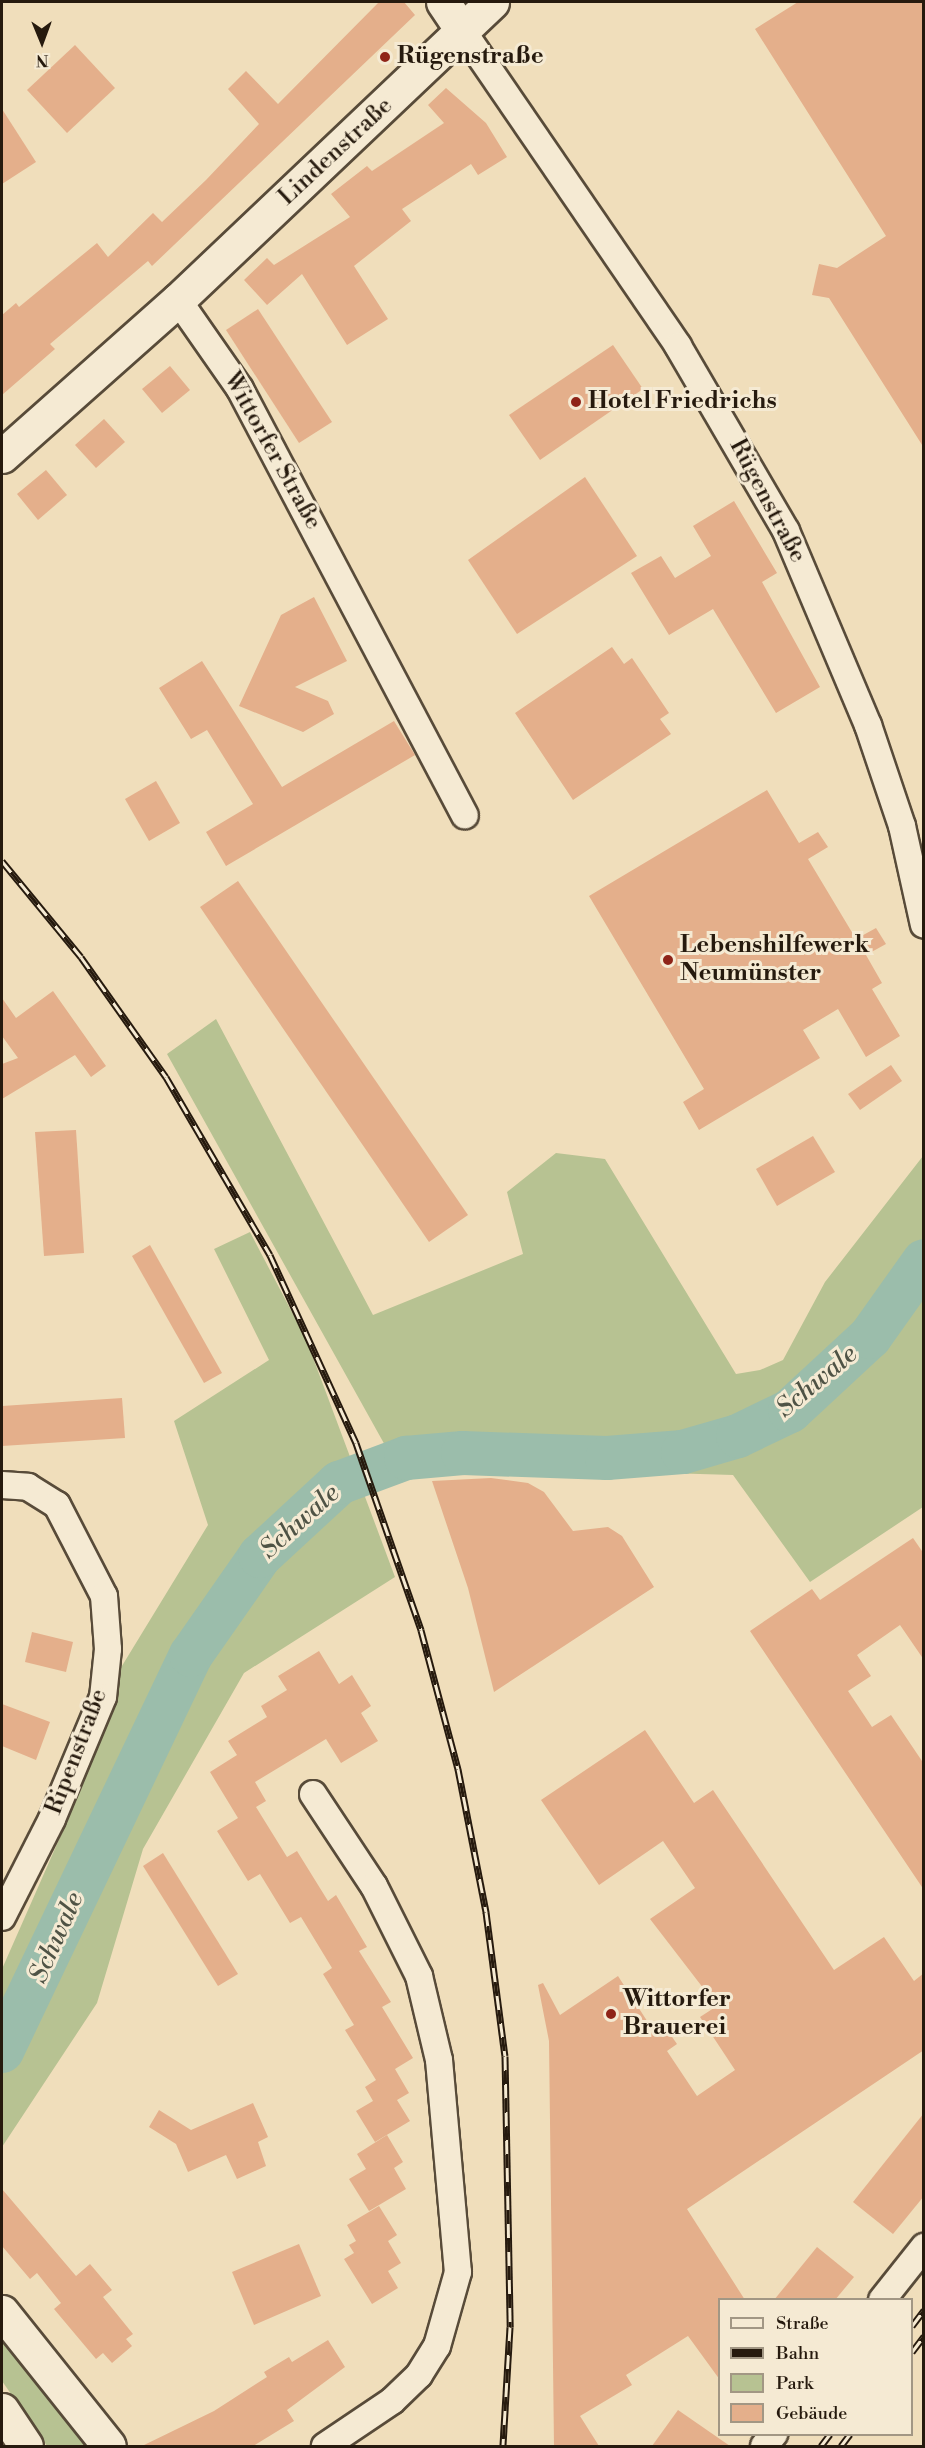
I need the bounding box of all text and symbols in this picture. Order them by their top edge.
north arrow [12,12,72,72]
place label: Rügenstraße [397,43,544,71]
text: N [36,50,49,70]
marker: Rügenstraße [378,50,392,64]
street label: Lindenstraße [273,92,399,212]
street label: Wittorfer Straße [217,367,327,535]
place label: Hotel Friedrichs [588,388,777,416]
marker: Hotel Friedrichs [569,395,583,409]
street label: Rügenstraße [722,434,812,568]
place label: Lebenshilfewerk Neumünster [680,932,869,988]
marker: Lebenshilfewerk Neumünster [661,953,675,967]
water label: Schwale [770,1339,864,1425]
water label: Schwale [254,1478,346,1566]
street label: Ripenstraße [40,1685,114,1819]
water label: Schwale [23,1888,91,1988]
place label: Wittorfer Brauerei [623,1986,731,2042]
marker: Wittorfer Brauerei [604,2007,618,2021]
legend [718,2298,913,2436]
text: Straße [776,2312,829,2335]
text: Bahn [776,2342,819,2365]
text: Park [776,2372,813,2395]
text: Gebäude [776,2402,847,2425]

